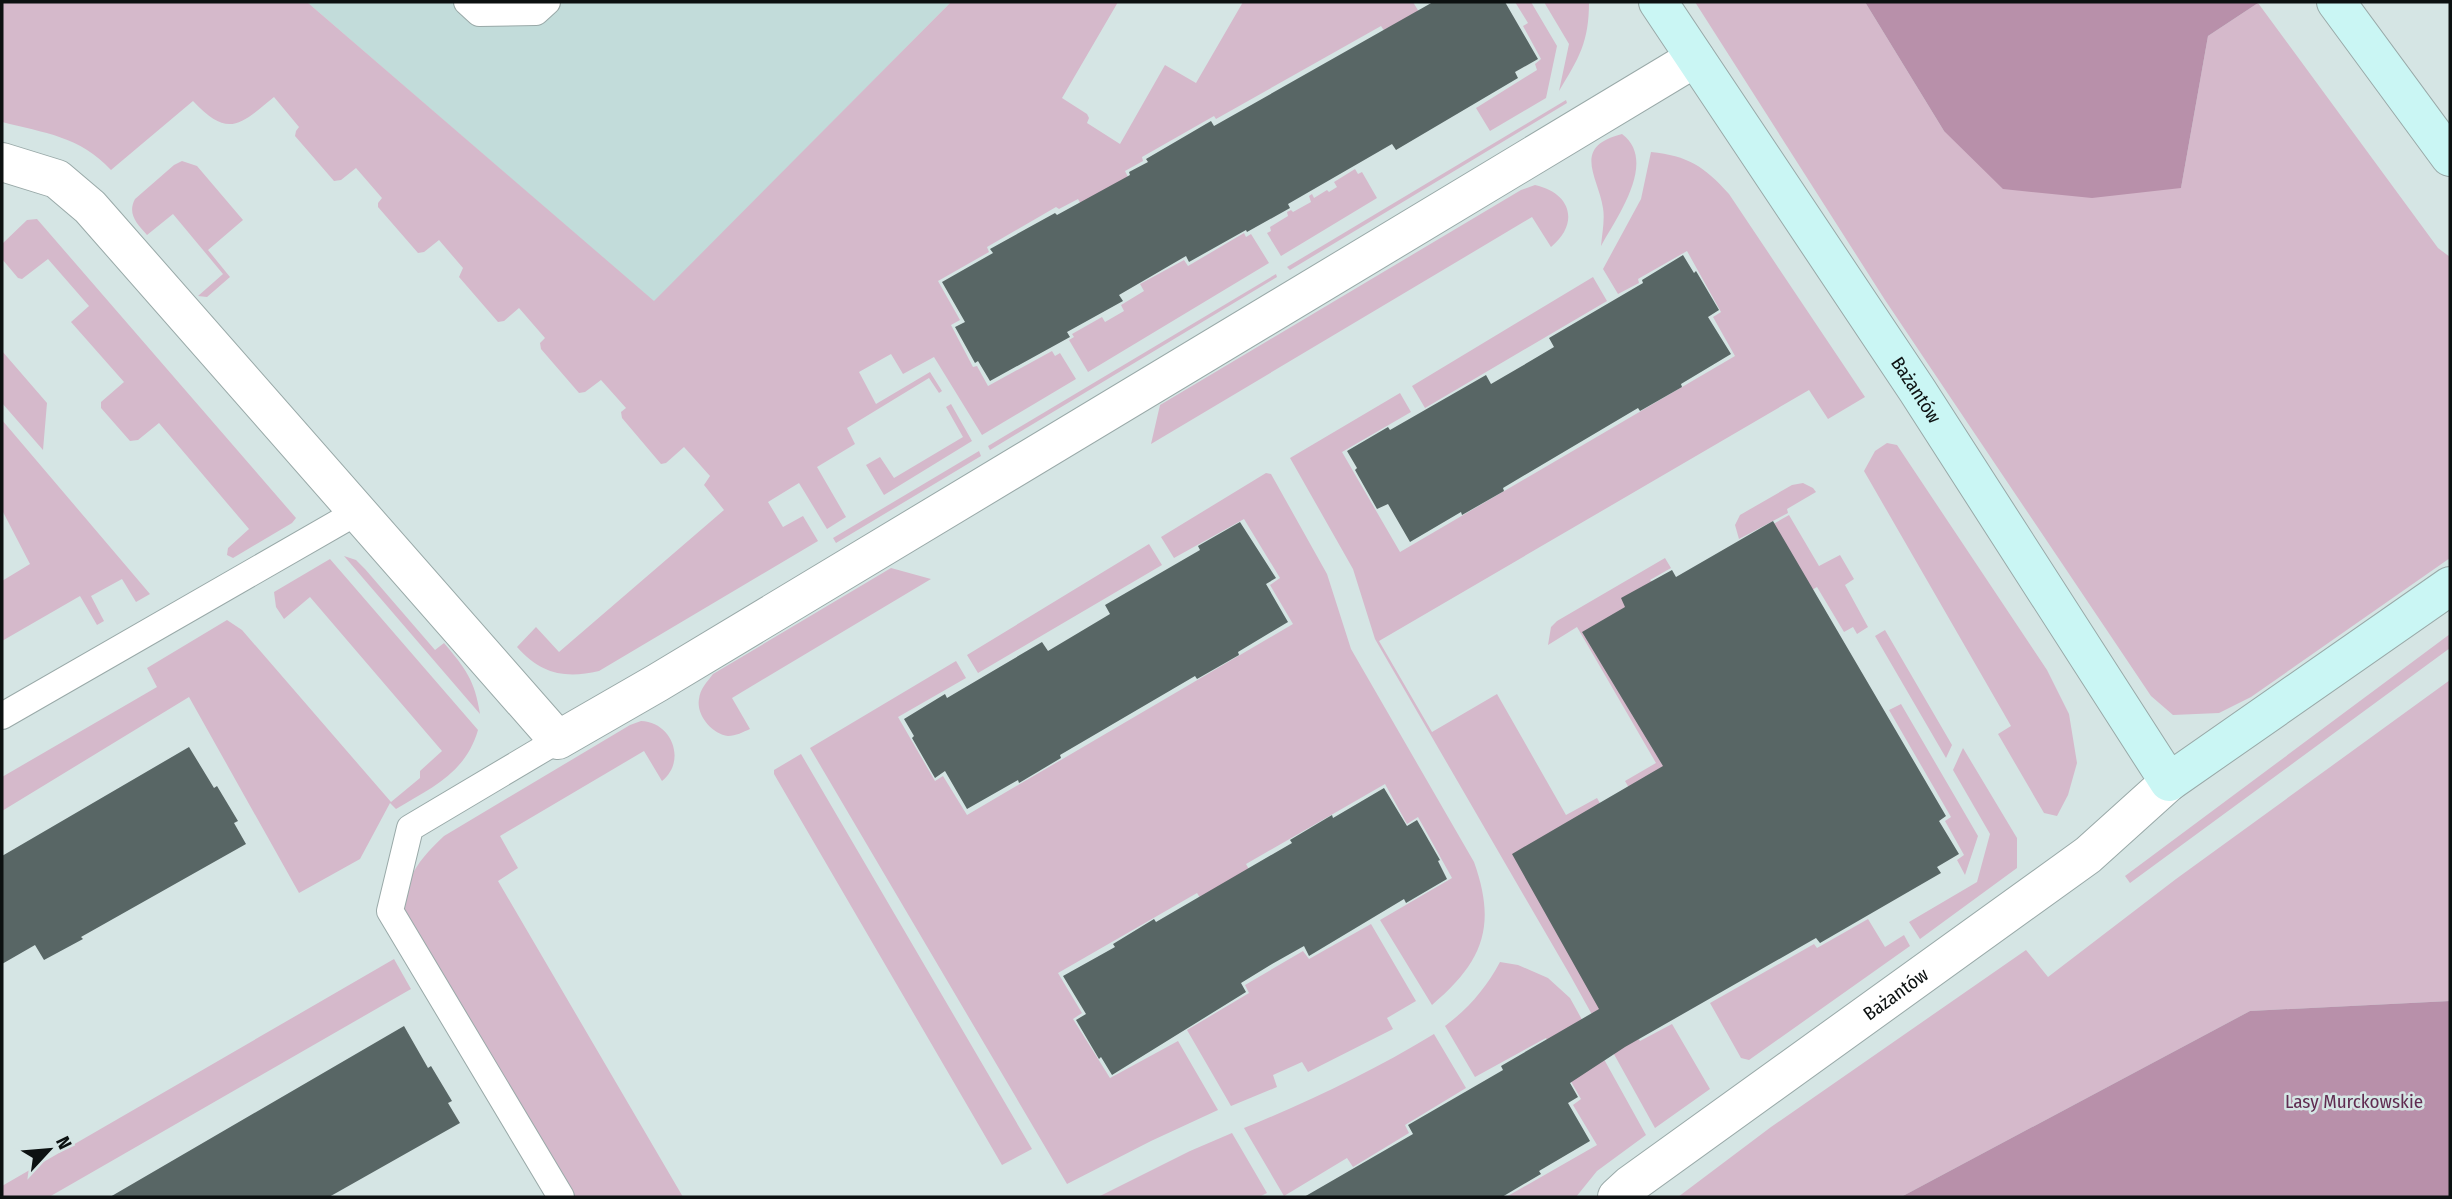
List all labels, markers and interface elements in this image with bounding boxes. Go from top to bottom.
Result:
street label: Bażantów [1886,352,1946,428]
street label: Bażantów [1859,963,1933,1025]
park label: Lasy Murckowskie [2285,1090,2423,1113]
north arrow [14,1115,84,1185]
text: N [51,1133,77,1153]

